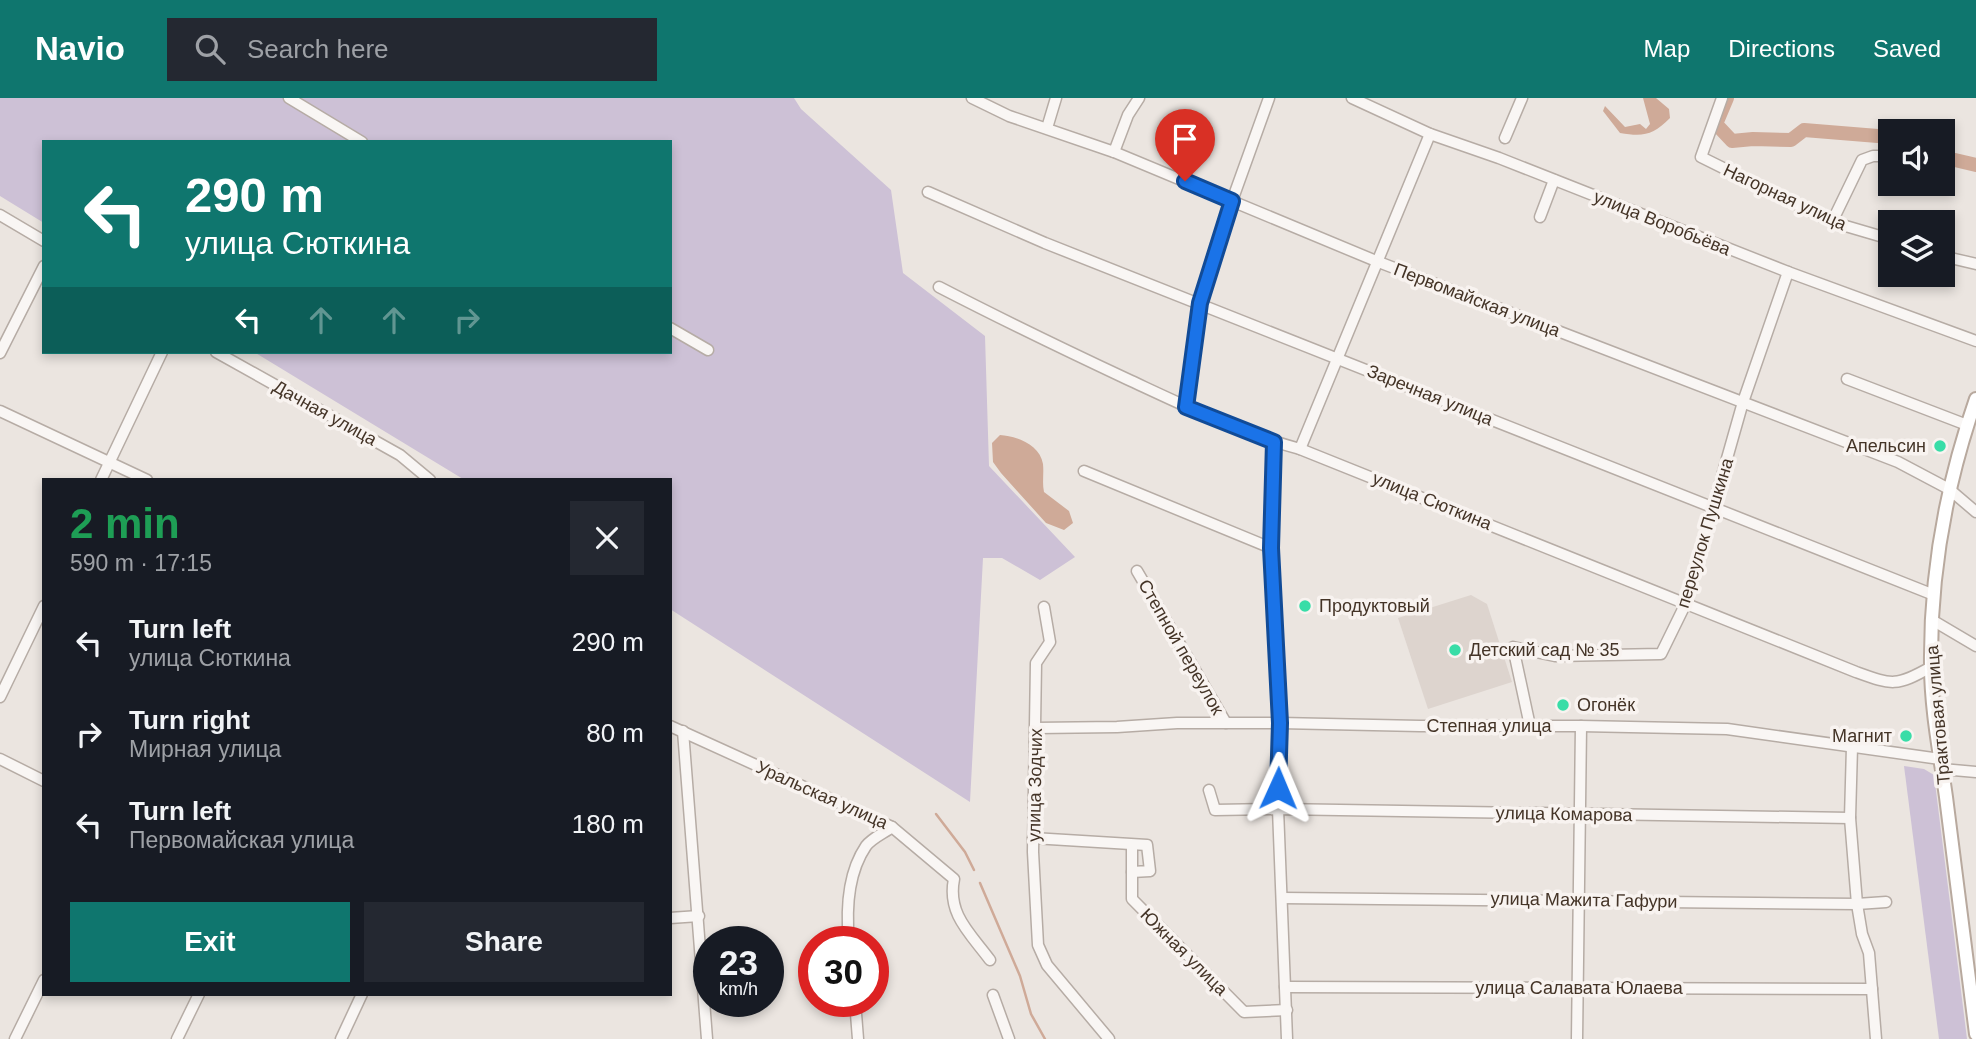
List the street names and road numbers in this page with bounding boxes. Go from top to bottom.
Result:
street label: Нагорная улица [1720,160,1851,235]
street label: улица Воробьёва [1591,186,1734,260]
street label: Первомайская улица [1391,259,1564,341]
street label: Заречная улица [1364,361,1497,430]
street label: Дачная улица [270,376,381,450]
street label: переулок Пушкина [1673,455,1738,611]
street label: улица Сюткина [1370,468,1495,534]
street label: Степной переулок [1134,576,1228,718]
street label: Трактовая улица [1922,644,1954,785]
street label: Степная улица [1427,716,1552,736]
street label: улица Зодчих [1024,728,1046,842]
street label: Уральская улица [753,757,892,833]
street label: улица Комарова [1495,803,1634,825]
street label: улица Мажита Гафури [1490,888,1678,912]
street label: Южная улица [1136,904,1232,1000]
street label: улица Салавата Юлаева [1475,978,1684,998]

